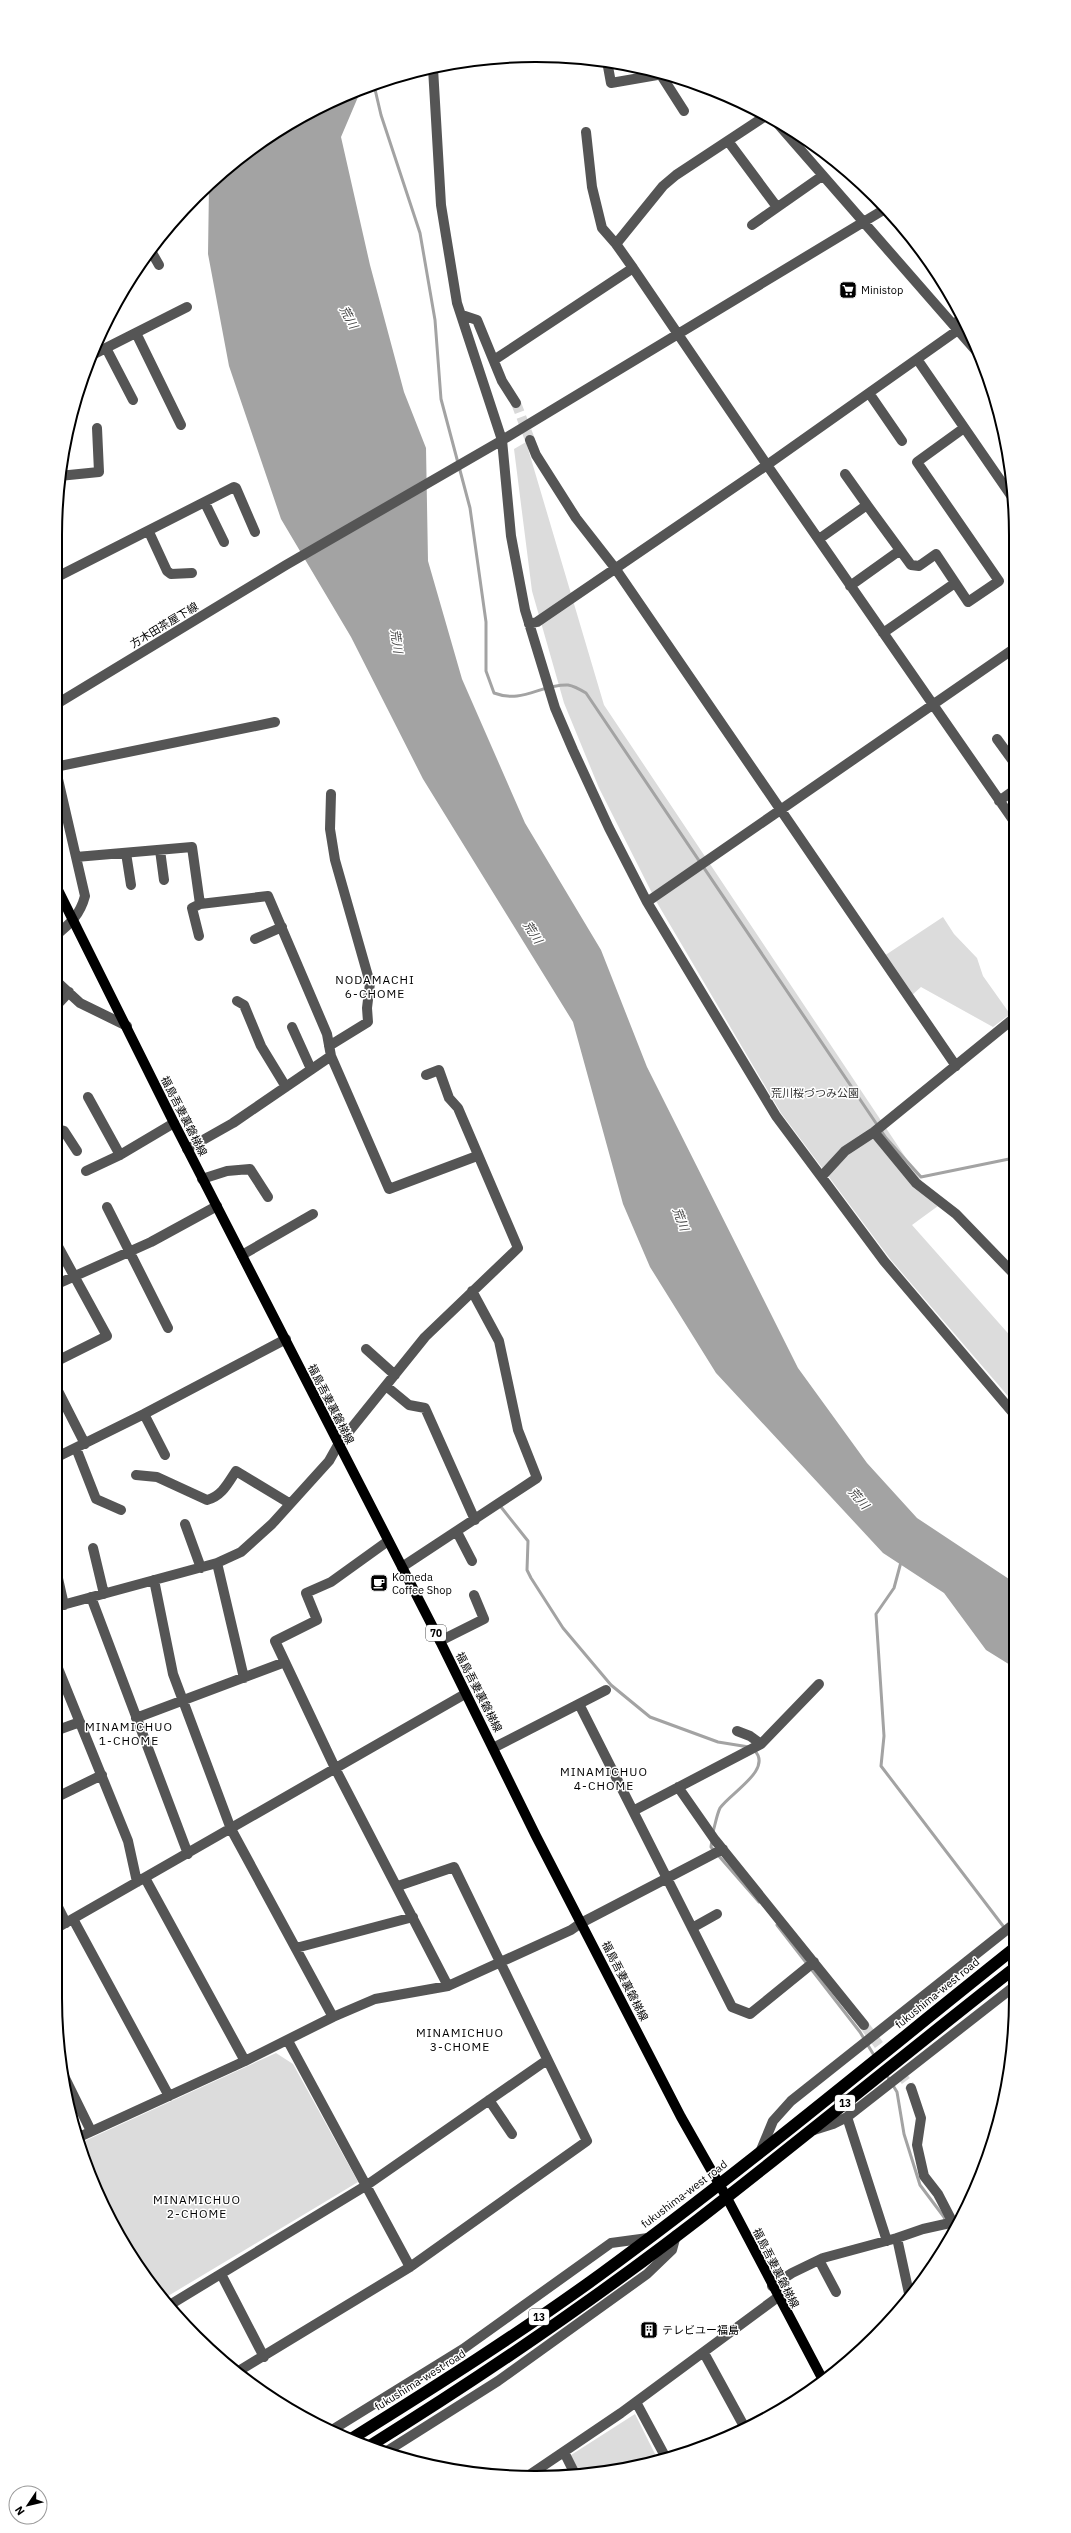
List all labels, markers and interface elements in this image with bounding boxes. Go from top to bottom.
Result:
supermarket icon: Ministop [838,280,858,300]
place label: Ministop [861,283,903,297]
water label: 荒川 [337,303,362,333]
street label: 方木田茶屋下線 [127,599,201,651]
water label: 荒川 [388,628,406,656]
water label: 荒川 [520,918,547,948]
district label: NODAMACHI 6-CHOME [335,972,415,1001]
street label: 福島吾妻裏磐梯線 [158,1074,210,1158]
park label: 荒川桜づつみ公園 [771,1086,859,1100]
water label: 荒川 [670,1205,693,1235]
street label: 福島吾妻裏磐梯線 [305,1362,357,1446]
water label: 荒川 [845,1484,874,1513]
place label: Komeda Coffee Shop [392,1570,452,1597]
cafe icon: Komeda Coffee Shop [369,1573,389,1593]
road number: 70 [426,1625,446,1641]
street label: 福島吾妻裏磐梯線 [453,1650,505,1734]
district label: MINAMICHUO 1-CHOME [85,1719,173,1748]
district label: MINAMICHUO 4-CHOME [560,1764,648,1793]
street label: 福島吾妻裏磐梯線 [599,1939,651,2023]
street label: fukushima-west road [892,1955,982,2031]
district label: MINAMICHUO 3-CHOME [416,2025,504,2054]
road number: 13 [835,2095,855,2111]
street label: fukushima-west road [638,2157,730,2231]
district label: MINAMICHUO 2-CHOME [153,2192,241,2221]
street label: 福島吾妻裏磐梯線 [750,2226,802,2310]
road number: 13 [529,2309,549,2325]
building icon: テレビユー福島 [639,2320,659,2340]
place label: テレビユー福島 [662,2323,739,2337]
street label: fukushima-west road [372,2346,468,2414]
north arrow [8,2485,48,2525]
text: N [12,2503,28,2518]

